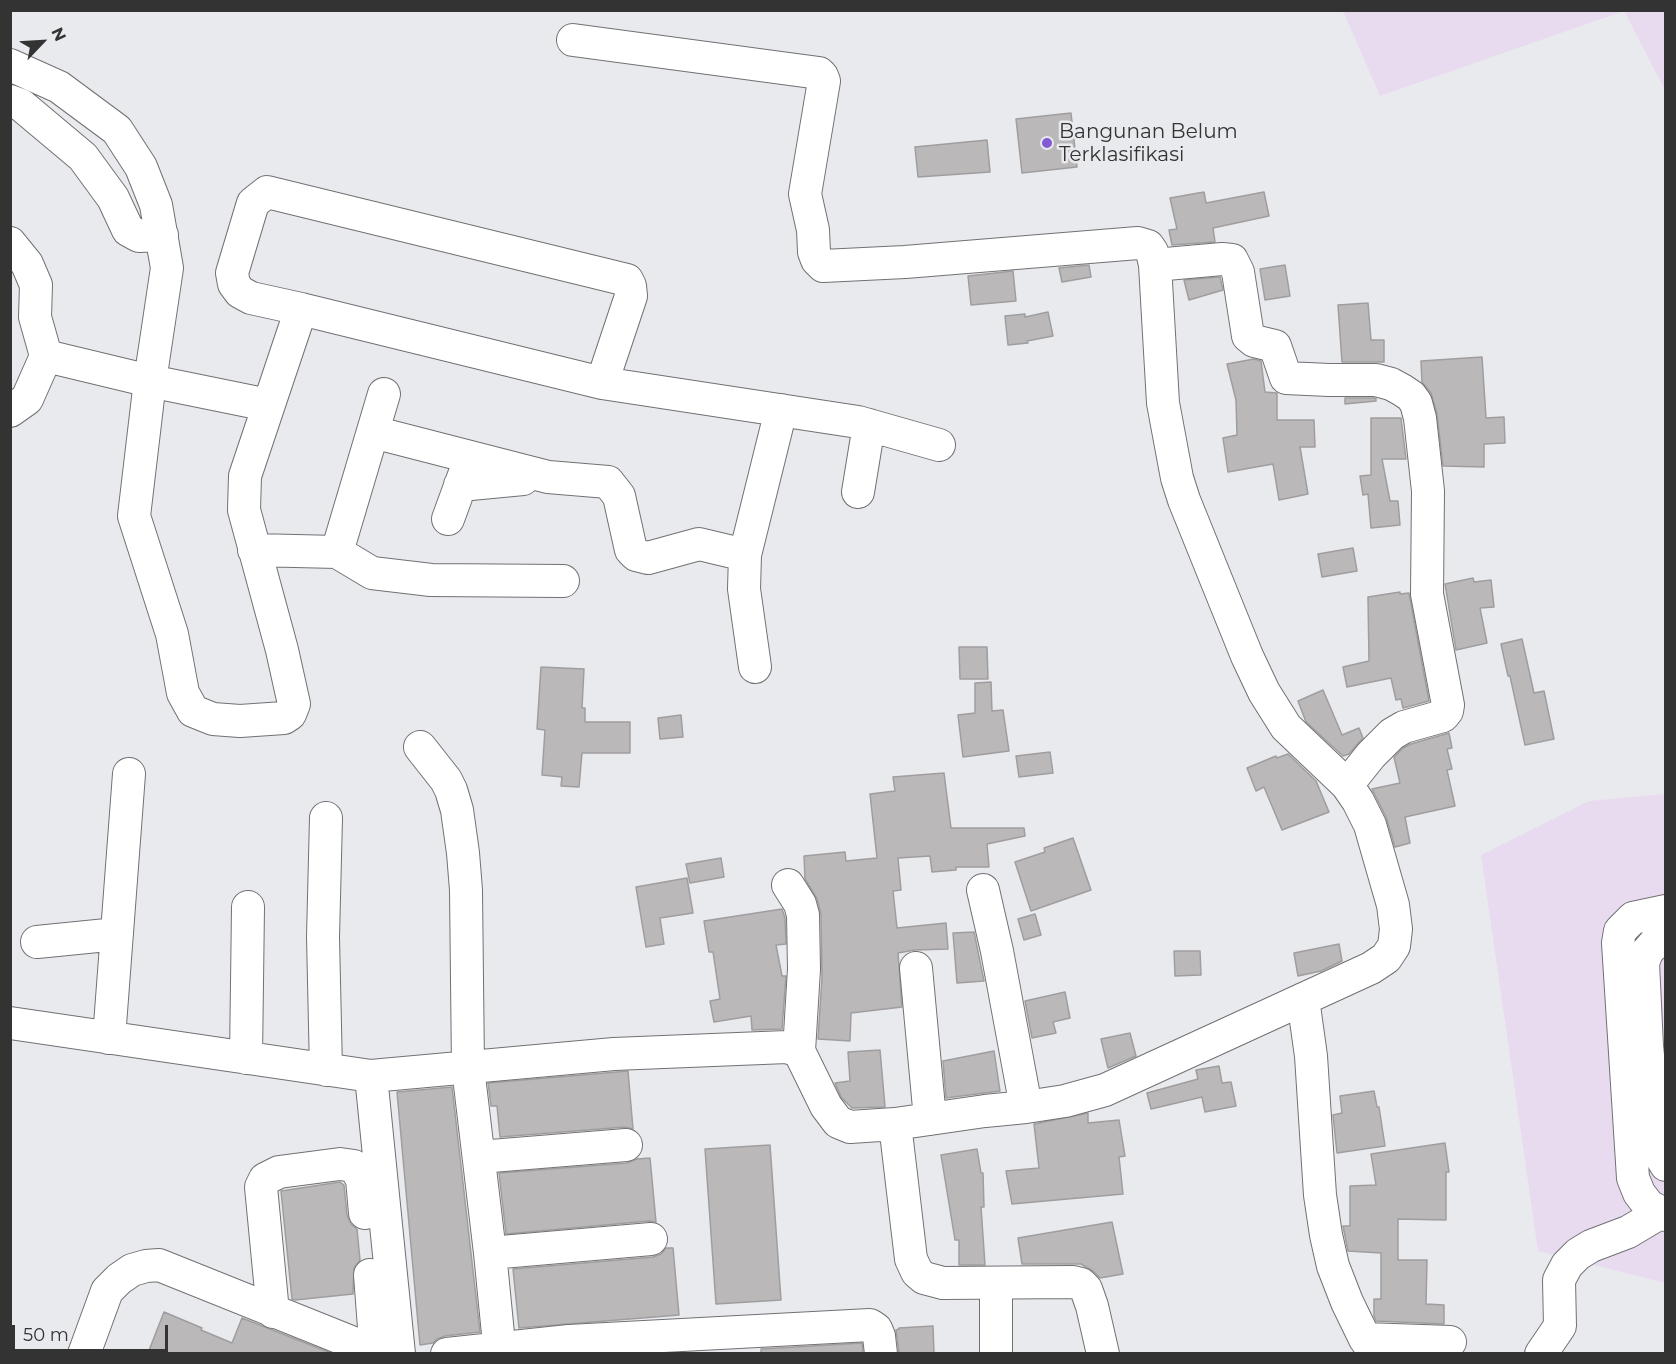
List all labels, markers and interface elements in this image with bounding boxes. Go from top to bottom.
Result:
north arrow [12,12,72,72]
text: N [47,24,70,44]
place label: Bangunan Belum Terklasifikasi [1059,120,1238,167]
marker: Bangunan Belum Terklasifikasi [1040,136,1054,150]
scale bar [15,1313,171,1351]
text: 50 m [23,1324,69,1346]

